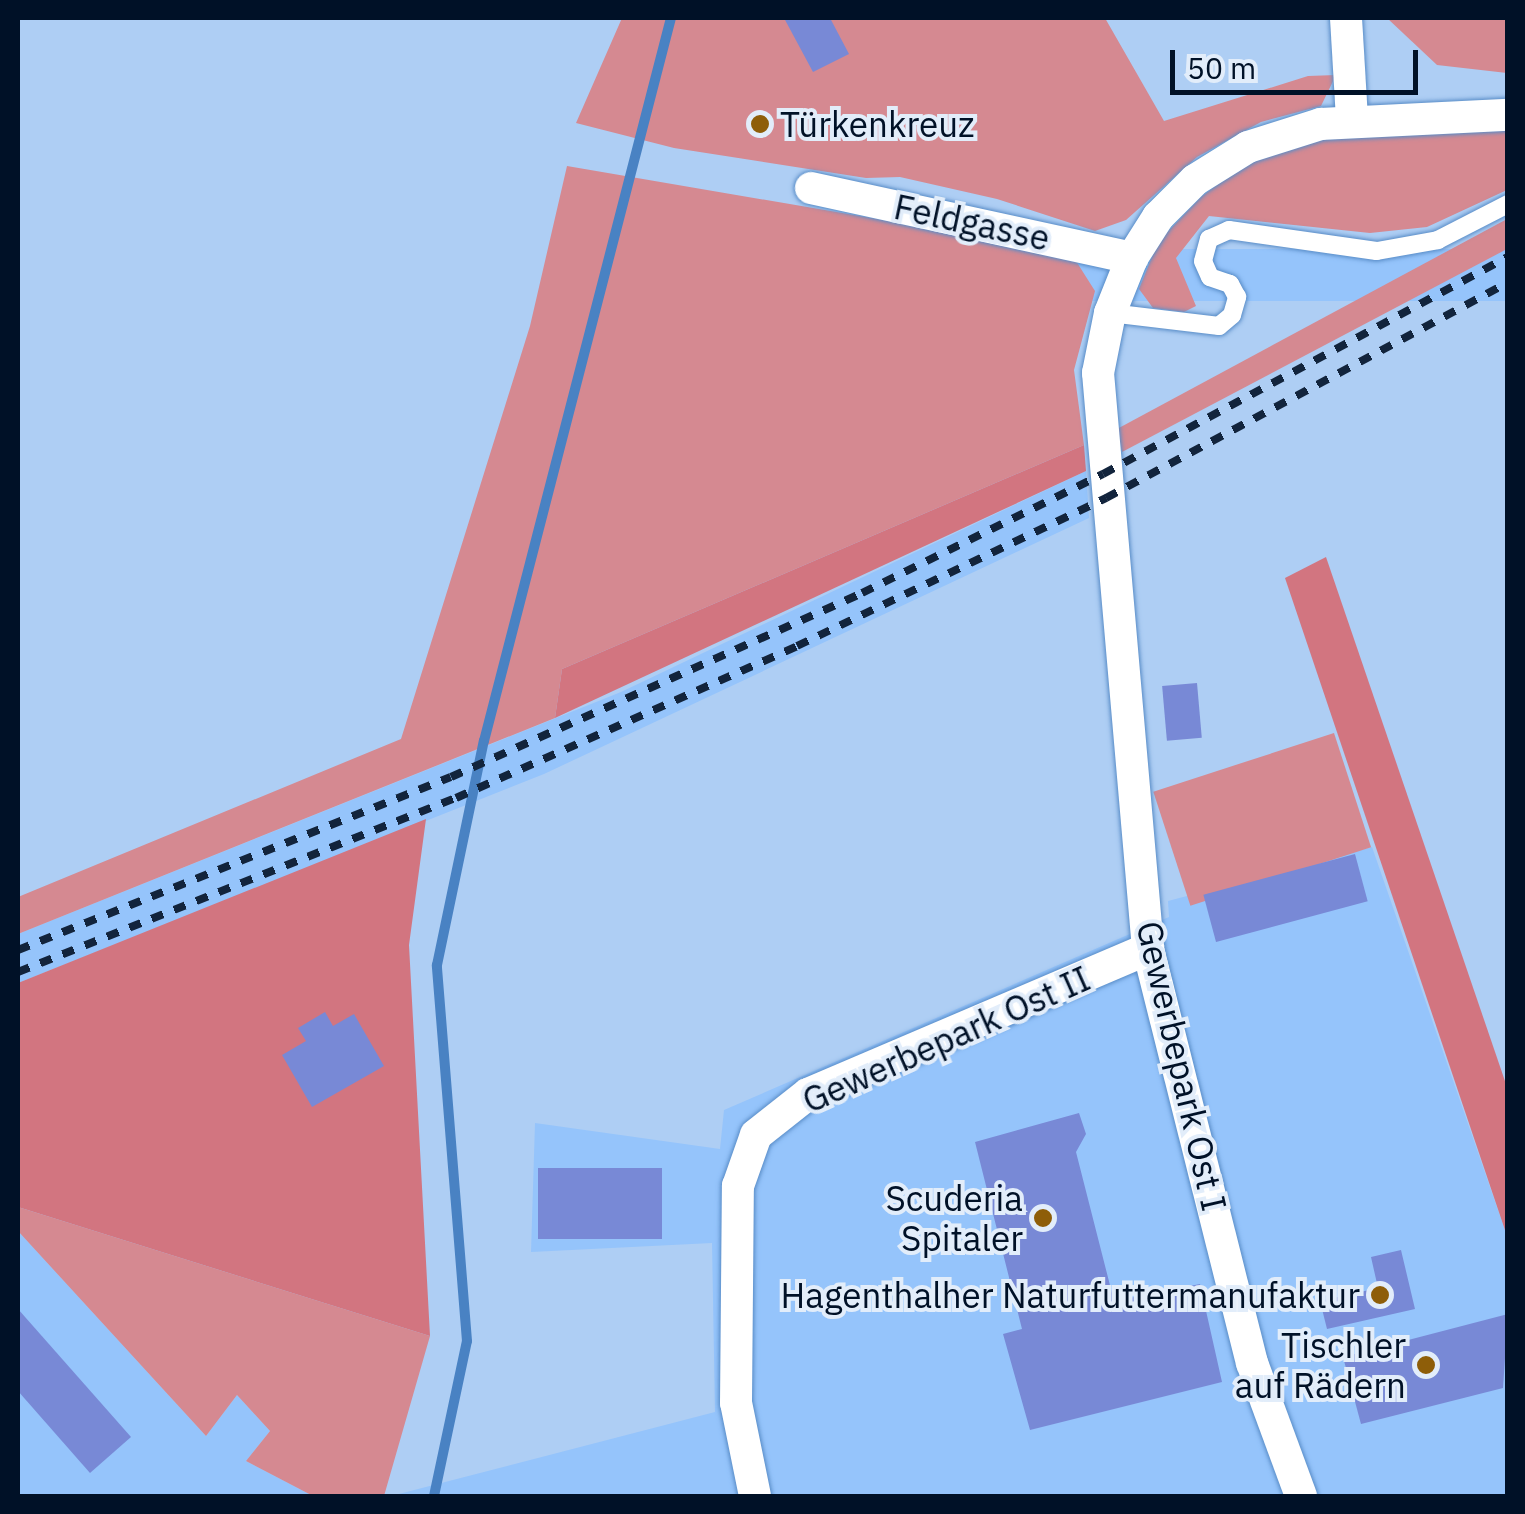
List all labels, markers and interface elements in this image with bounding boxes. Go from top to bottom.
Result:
scale bar [1175,30,1422,92]
text: 50 m [1187,48,1256,87]
place label: Türkenkreuz [780,103,974,145]
marker: Türkenkreuz [749,113,771,135]
street label: Feldgasse [890,185,1054,259]
street label: Gewerbepark Ost I [1128,917,1236,1215]
street label: Gewerbepark Ost II [796,957,1096,1121]
place label: Scuderia Spitaler [885,1177,1023,1259]
marker: Scuderia Spitaler [1032,1207,1054,1229]
place label: Hagenthalher Naturfuttermanufaktur [781,1274,1360,1316]
marker: Hagenthalher Naturfuttermanufaktur [1369,1284,1391,1306]
place label: Tischler auf Rädern [1235,1324,1406,1406]
marker: Tischler auf Rädern [1415,1354,1437,1376]

